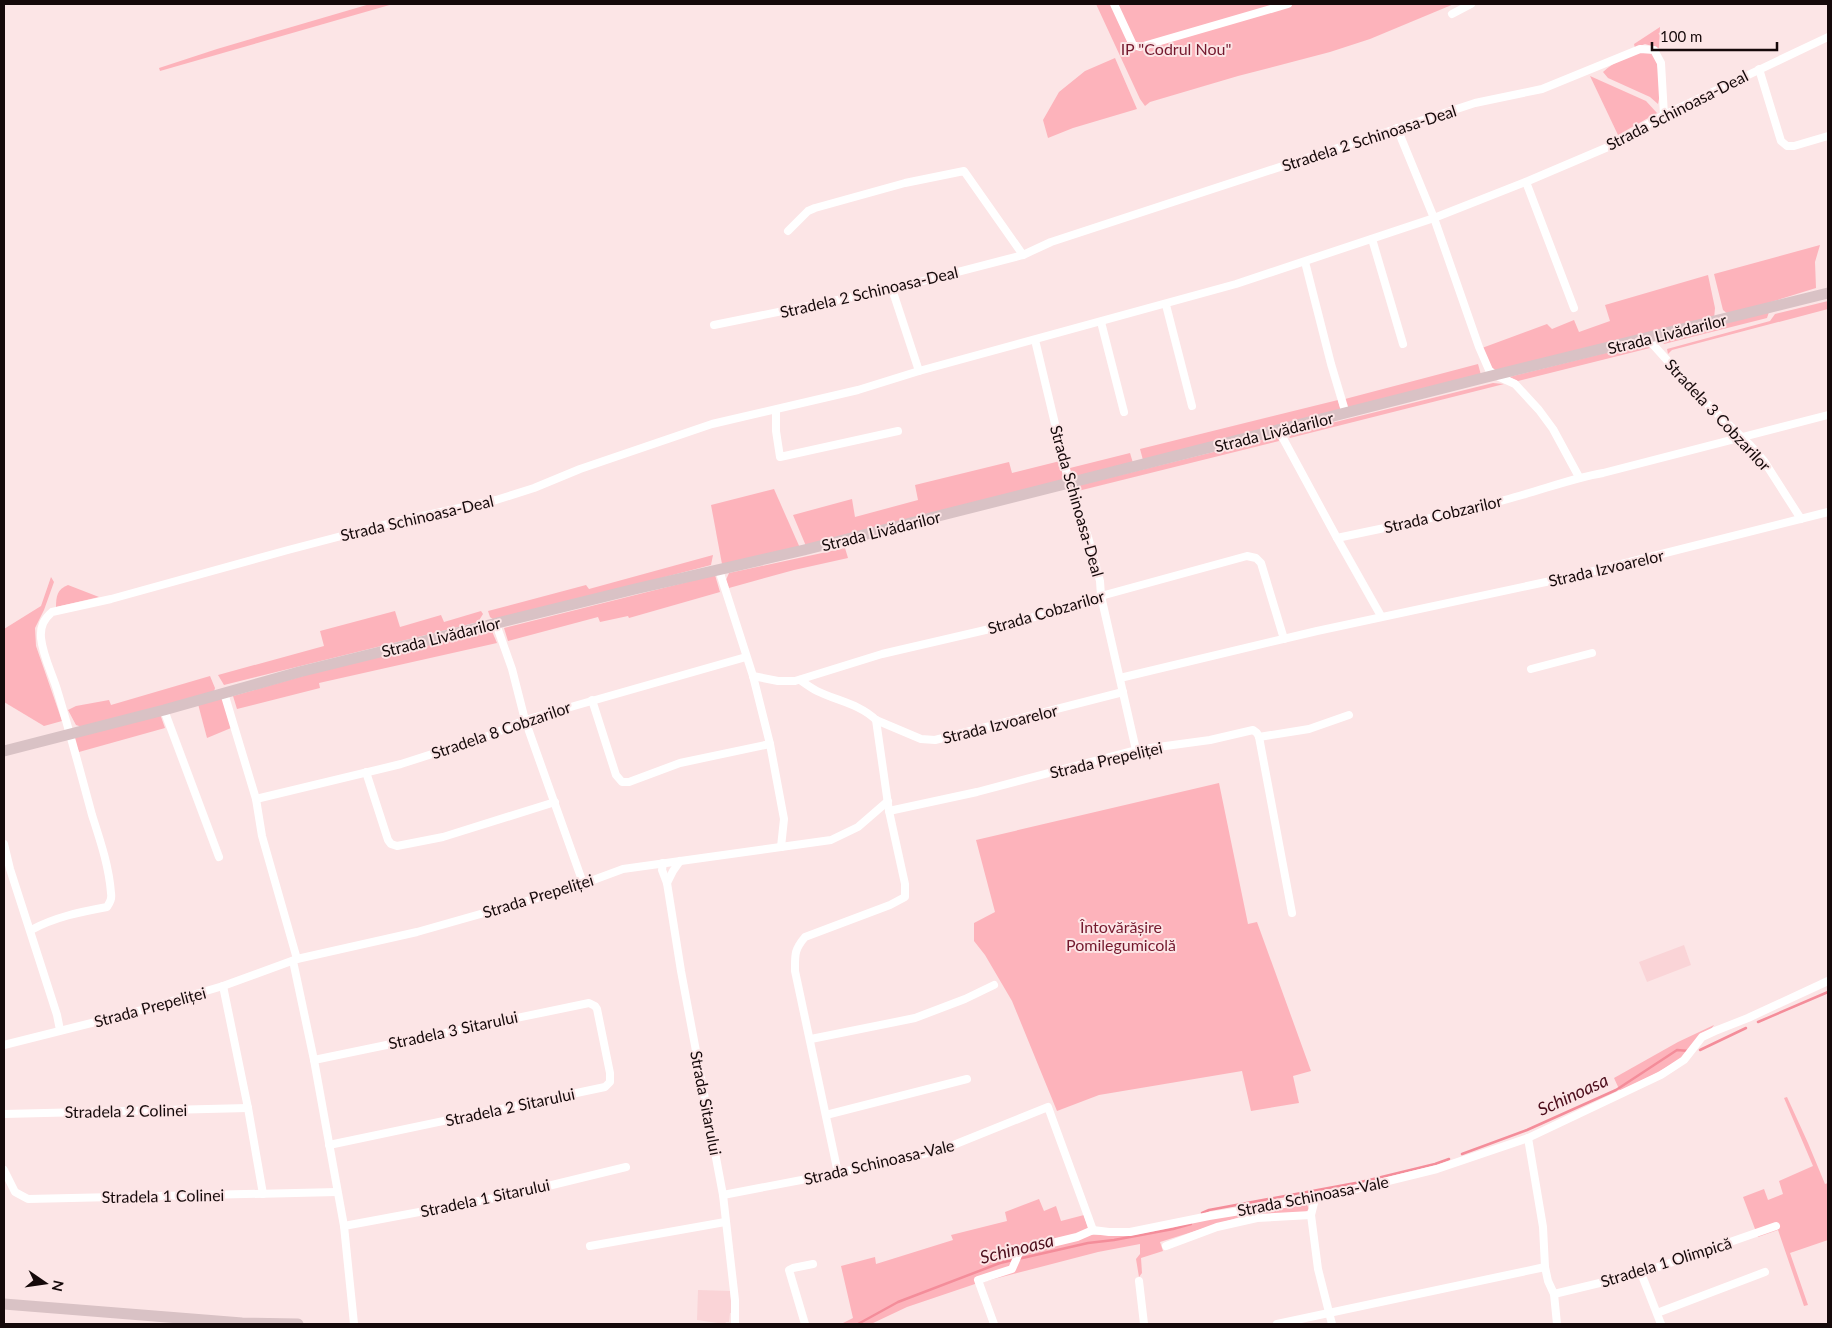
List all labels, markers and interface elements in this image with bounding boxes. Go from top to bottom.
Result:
scale bar [1652,20,1777,52]
text: 100 m [1660,27,1702,45]
park label: IP "Codrul Nou" [1121,39,1231,58]
street label: Strada Schinoasa-Deal [1603,66,1751,154]
street label: Stradela 2 Schinoasa-Deal [1279,100,1458,175]
street label: Stradela 2 Schinoasa-Deal [778,262,960,321]
street label: Strada Livădarilor [1605,309,1729,357]
street label: Stradela 3 Cobzarilor [1662,355,1775,475]
street label: Strada Livădarilor [1212,407,1336,455]
street label: Strada Schinoasa-Deal [1047,423,1108,579]
street label: Strada Schinoasa-Deal [338,491,495,544]
street label: Strada Cobzarilor [1382,491,1504,536]
street label: Strada Livădarilor [819,506,943,554]
street label: Strada Izvoarelor [1546,545,1666,590]
street label: Strada Cobzarilor [985,586,1107,637]
street label: Strada Livădarilor [379,612,503,660]
street label: Stradela 8 Cobzarilor [429,697,573,762]
street label: Strada Izvoarelor [940,700,1060,747]
street label: Strada Prepeliței [1048,737,1164,782]
street label: Strada Prepeliței [480,870,596,921]
park label: Întovărășire Pomilegumicolă [1066,917,1176,954]
street label: Strada Prepeliței [92,982,208,1031]
street label: Stradela 3 Sitarului [386,1007,519,1052]
street label: Strada Sitarului [687,1049,726,1157]
water label: Schinoasa [1534,1068,1611,1120]
street label: Stradela 2 Sitarului [443,1084,576,1129]
street label: Stradela 2 Colinei [64,1100,188,1121]
street label: Strada Schinoasa-Vale [802,1135,956,1188]
street label: Strada Schinoasa-Vale [1236,1172,1390,1220]
street label: Stradela 1 Sitarului [418,1175,551,1220]
street label: Stradela 1 Colinei [101,1185,225,1206]
water label: Schinoasa [978,1228,1056,1268]
street label: Stradela 1 Olimpică [1598,1233,1734,1291]
north arrow [20,1258,70,1308]
text: N [49,1279,68,1293]

